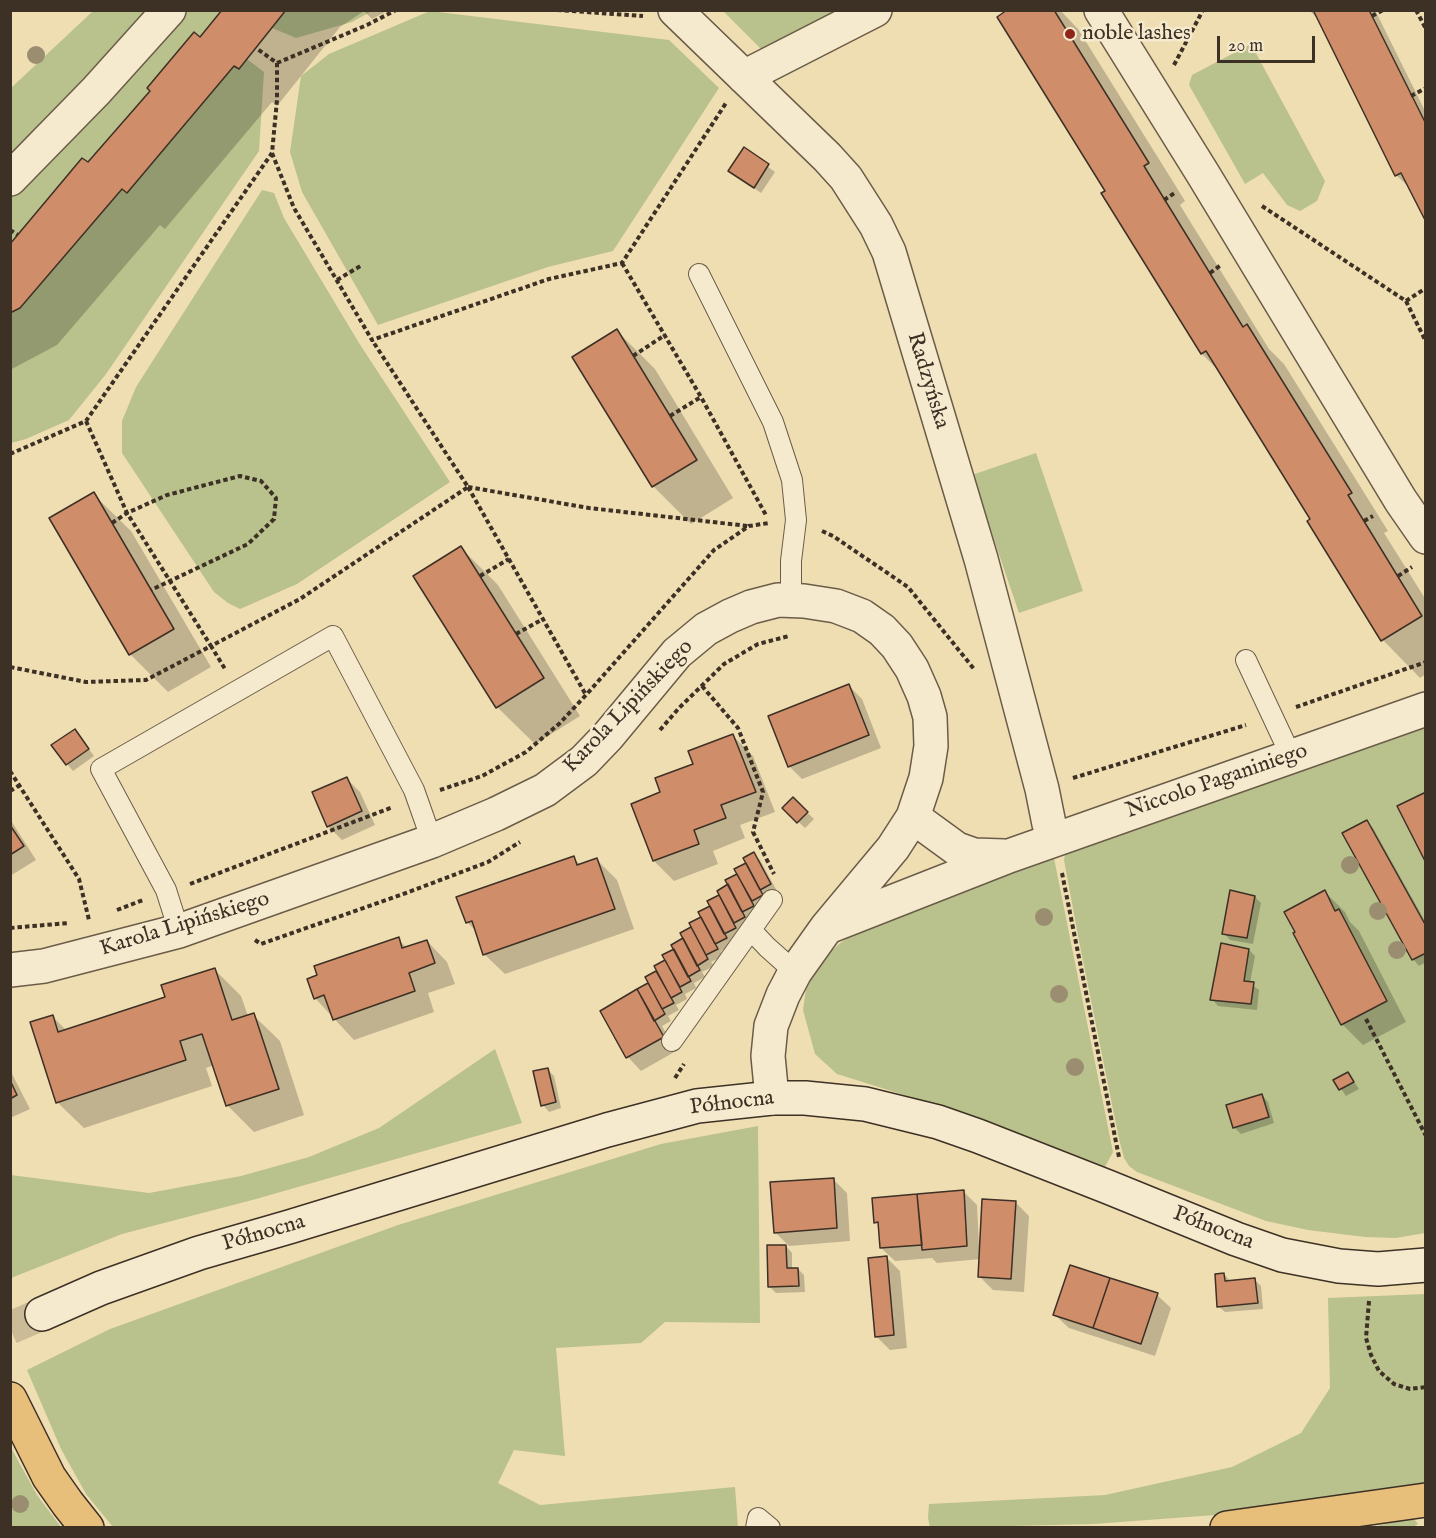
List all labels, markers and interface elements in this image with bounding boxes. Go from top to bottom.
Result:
place label: noble lashes [1082,21,1191,47]
scale bar [1220,24,1318,62]
marker: noble lashes [1063,27,1077,41]
text: 20 m [1228,35,1263,58]
street label: Radzyńska [900,330,954,432]
street label: Karola Lipińskiego [559,635,699,779]
street label: Niccolo Paganiniego [1123,739,1311,825]
street label: Karola Lipińskiego [97,887,273,963]
street label: Północna [688,1086,776,1122]
street label: Północna [1169,1202,1257,1256]
street label: Północna [220,1210,308,1258]

